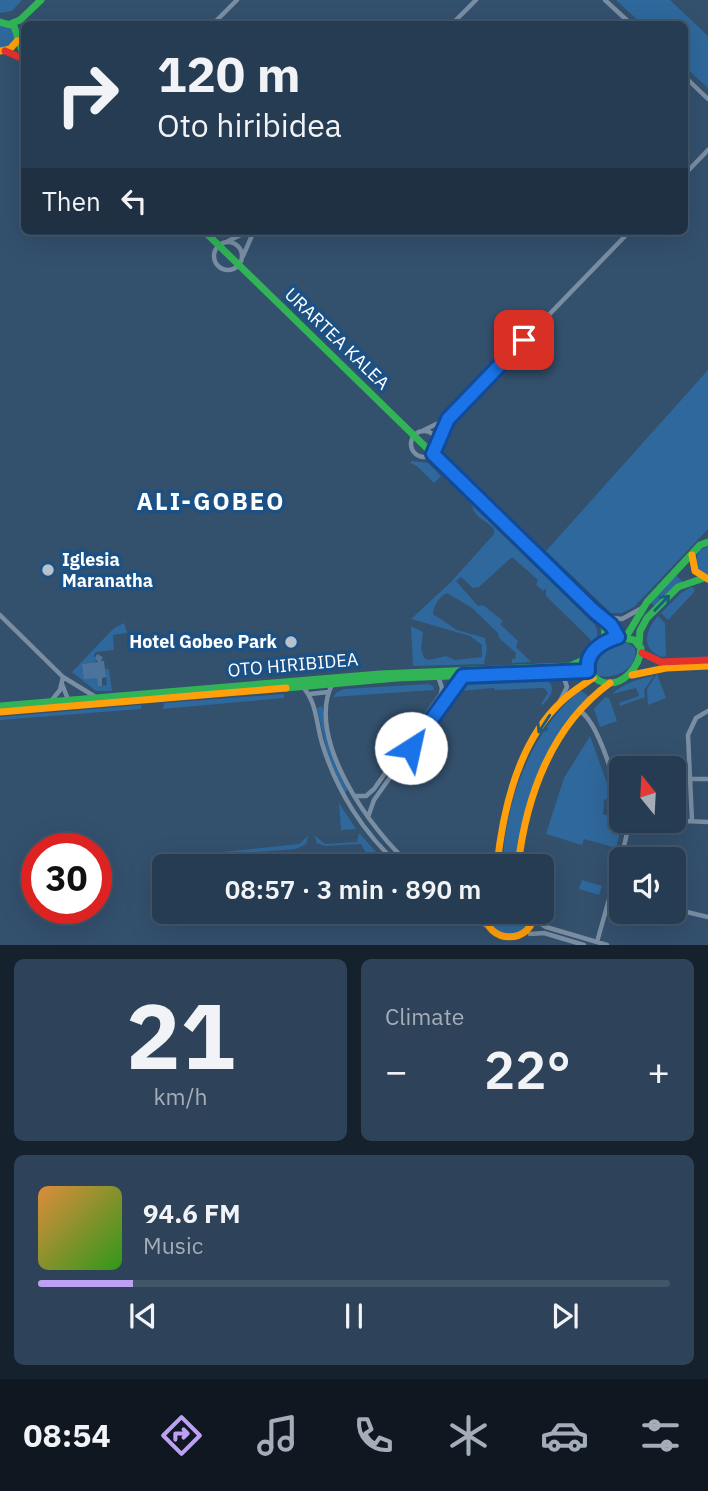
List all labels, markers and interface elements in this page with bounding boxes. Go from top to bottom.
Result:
text: 120 m [157,42,301,105]
icon: right [42,49,133,140]
text: Oto hiribidea [157,104,342,146]
icon: left [115,182,153,220]
text: Then [42,184,101,218]
street label: URARTEA KALEA [280,283,395,395]
pin [494,310,554,370]
icon: arrive [505,321,543,359]
district label: ALI-GOBEO [137,485,285,517]
place label: Iglesia Maranatha [62,548,153,592]
marker: Iglesia Maranatha [40,562,56,578]
one-way arrow [654,595,671,612]
place label: Hotel Gobeo Park [129,630,278,653]
marker: Hotel Gobeo Park [283,634,299,650]
street label: OTO HIRIBIDEA [227,647,360,682]
position arrow [374,711,448,785]
one-way arrow [536,714,550,734]
north arrow [609,756,686,833]
map controls [609,756,686,924]
speed limit sign: 30 [21,833,112,924]
button: sound [609,847,686,924]
text: 08:57 · 3 min · 890 m [225,872,481,906]
text: 21 [126,976,235,1094]
text: Climate [385,1001,464,1031]
text: 22° [484,1036,571,1103]
text: − [385,1046,408,1095]
text: + [647,1046,670,1095]
text: km/h [153,1081,208,1111]
text: 94.6 FM [143,1196,241,1230]
text: Music [143,1230,203,1260]
icon: previous [124,1297,162,1335]
icon: pause [335,1297,373,1335]
icon: next [546,1297,584,1335]
icon: directions [157,1411,206,1460]
icon: music [253,1411,302,1460]
icon: phone [349,1411,398,1460]
icon: climate [444,1411,493,1460]
icon: car [540,1411,589,1460]
icon: filters [636,1411,685,1460]
text: 08:54 [23,1414,111,1456]

